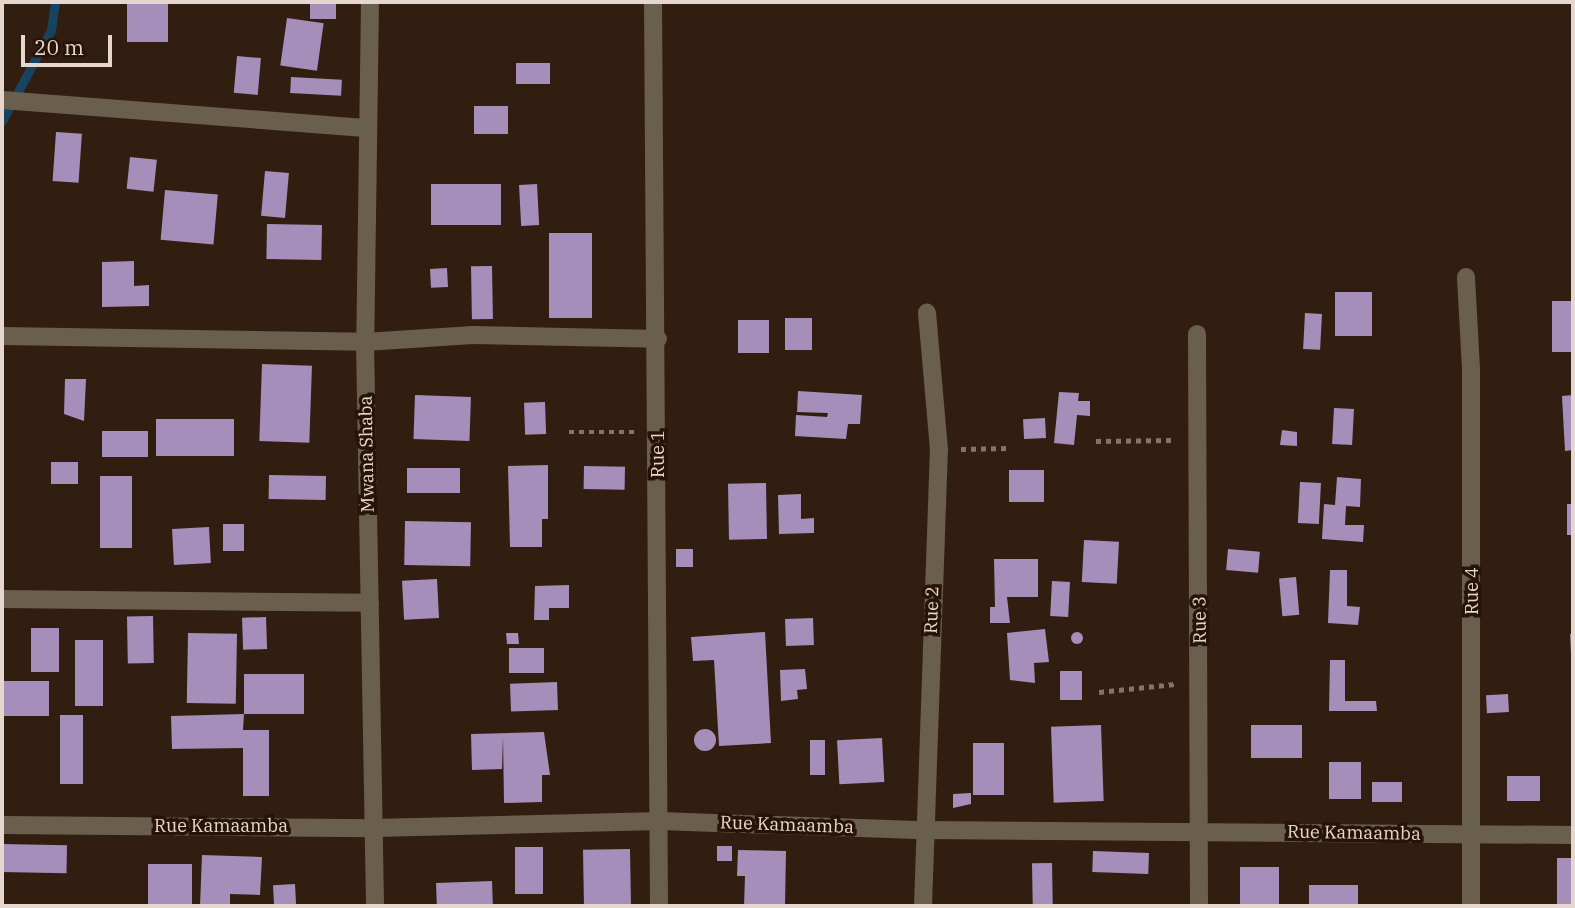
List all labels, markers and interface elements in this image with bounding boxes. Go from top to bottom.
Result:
scale bar [24,21,116,65]
text: 20 m [34,33,84,61]
street label: Mwana Shaba [355,395,379,513]
street label: Rue 1 [647,430,669,478]
street label: Rue 4 [1461,567,1483,615]
street label: Rue 2 [920,586,944,634]
street label: Rue 3 [1189,596,1211,644]
street label: Rue Kamaamba [720,812,854,838]
street label: Rue Kamaamba [154,815,288,837]
street label: Rue Kamaamba [1287,821,1421,845]

